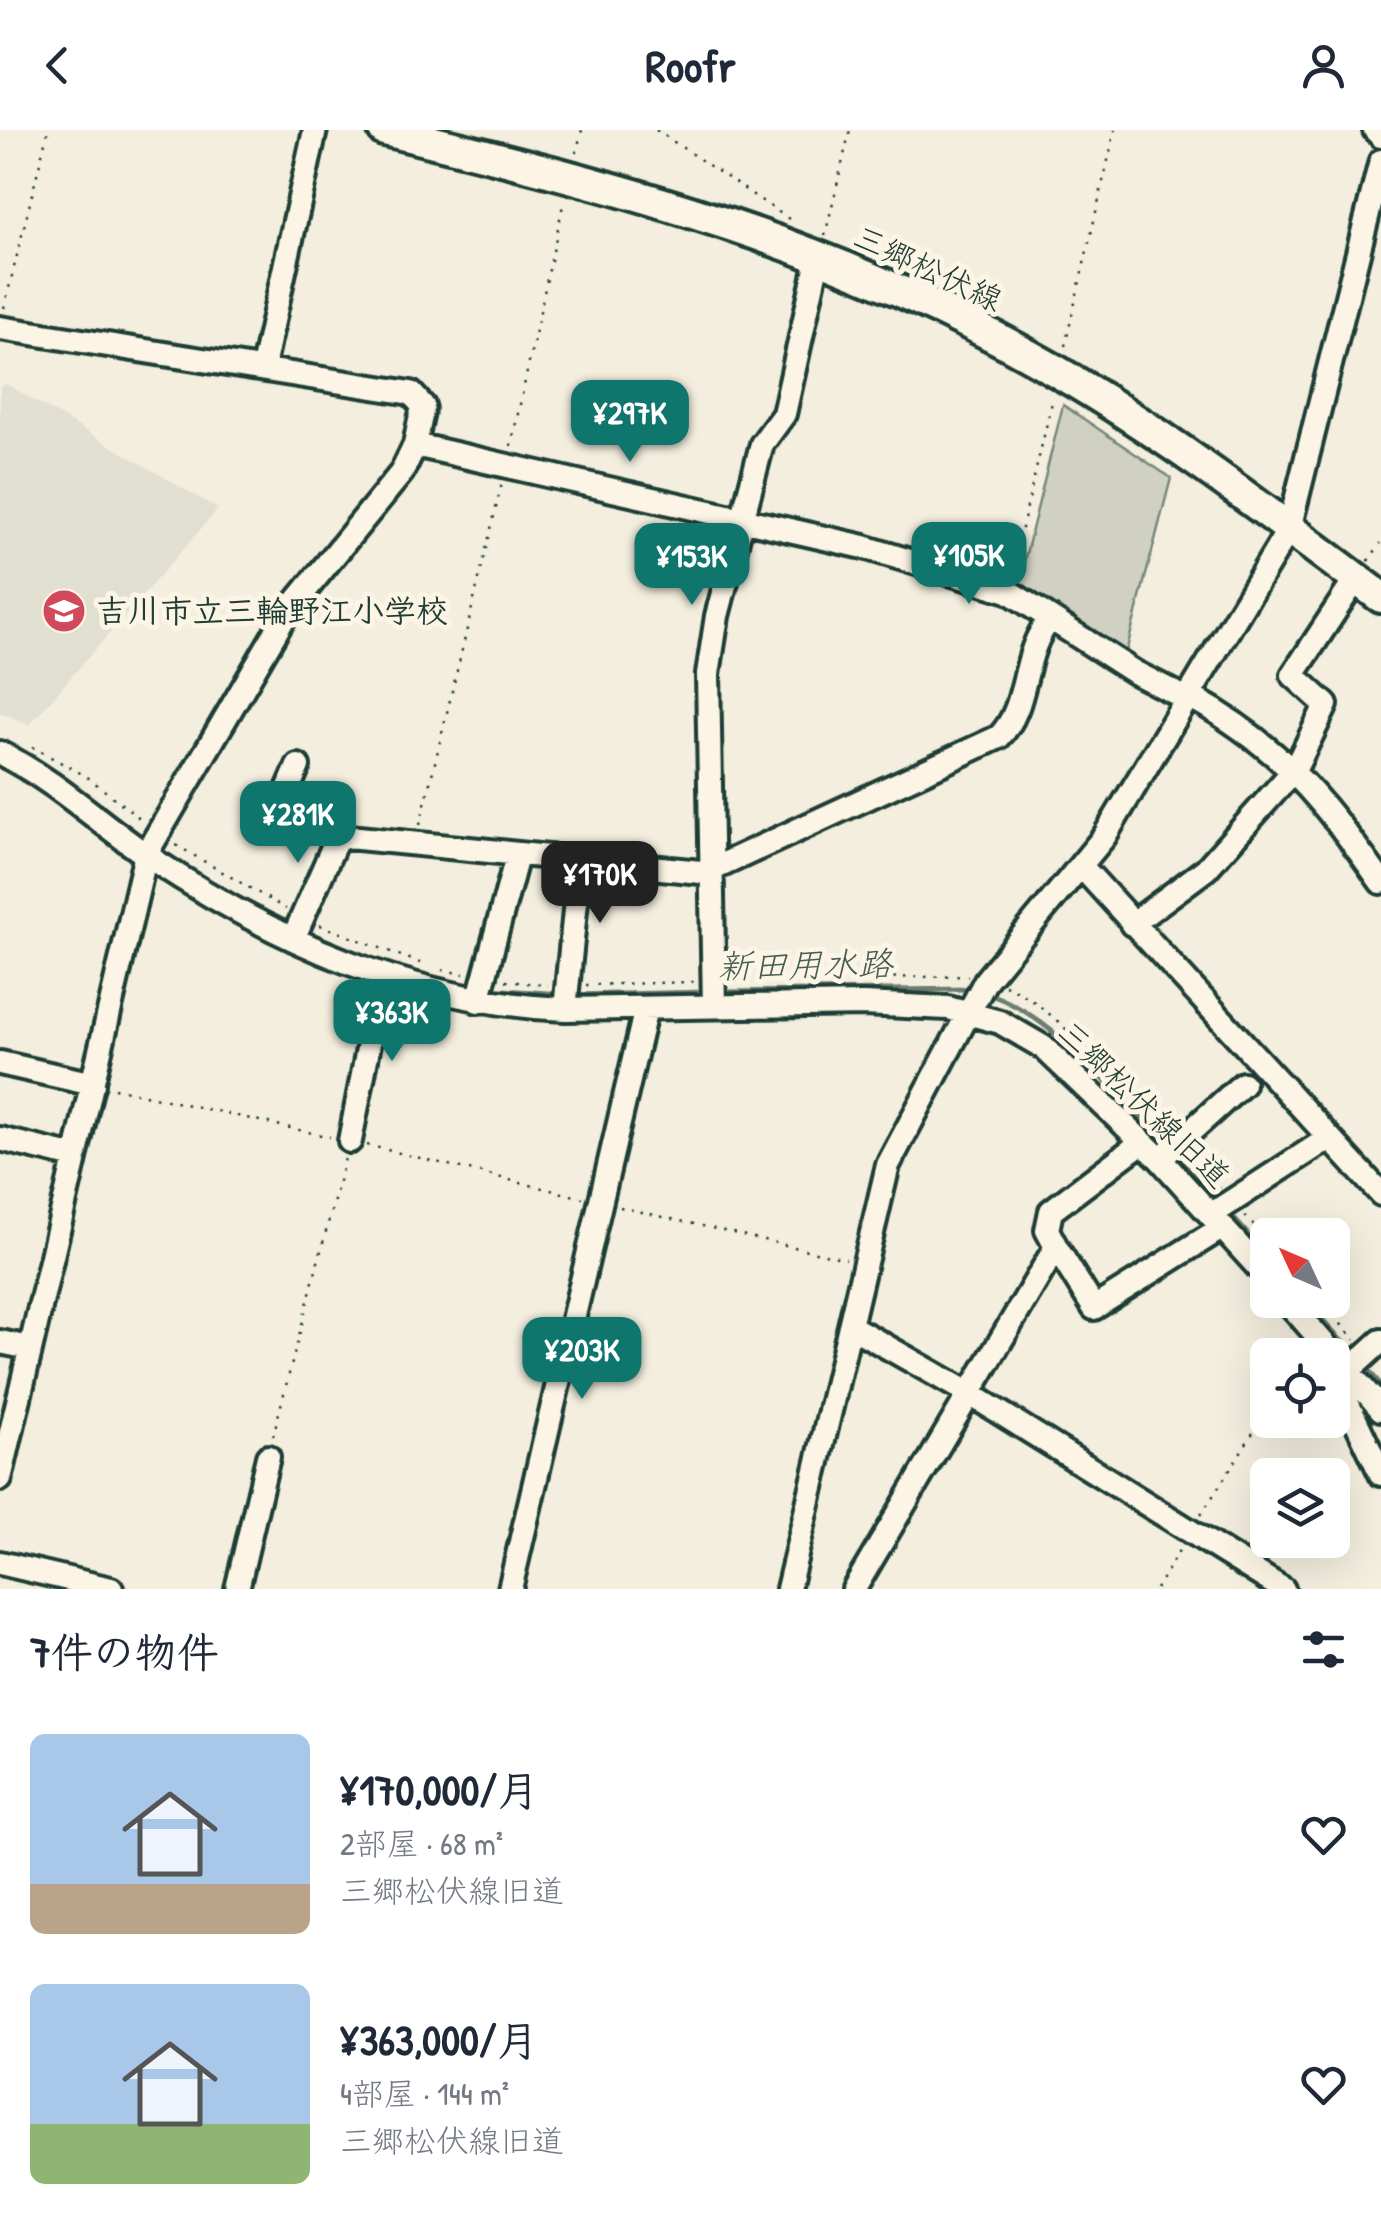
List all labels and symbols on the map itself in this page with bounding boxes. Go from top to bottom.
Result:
street label: 三郷松伏線 [847,214,1010,321]
pin: ¥297K [560,380,700,465]
pin: ¥105K [899,522,1039,607]
pin: ¥153K [622,523,762,608]
school or university icon: 吉川市立三輪野江小学校 [41,588,87,634]
place label: 吉川市立三輪野江小学校 [96,589,448,632]
pin: ¥281K [228,781,368,866]
pin: ¥170K [530,841,670,926]
water label: 新田用水路 [717,939,895,990]
pin: ¥363K [322,979,462,1064]
street label: 三郷松伏線旧道 [1049,1010,1240,1197]
north arrow [1250,1218,1350,1318]
pin: ¥203K [512,1317,652,1402]

